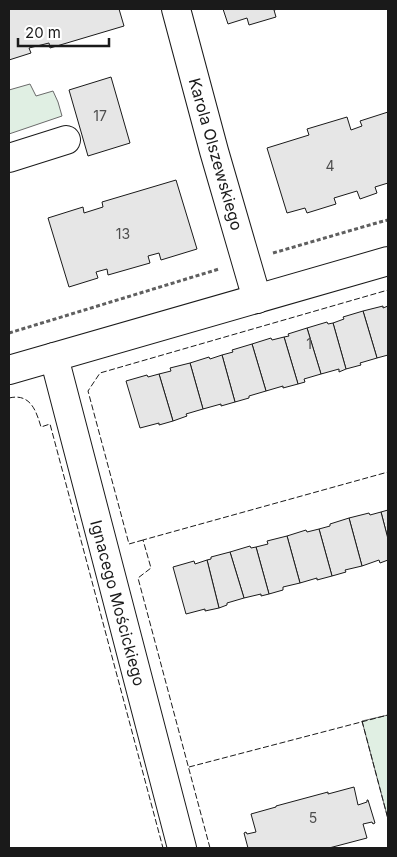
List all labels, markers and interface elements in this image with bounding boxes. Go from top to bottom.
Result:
scale bar [18,15,109,47]
text: 20 m [25,23,61,42]
street label: Karola Olszewskiego [185,76,247,232]
house number: 17 [93,107,107,124]
house number: 4 [325,157,335,174]
house number: 13 [116,225,130,242]
house number: 1 [306,335,312,352]
street label: Ignacego Mościckiego [86,518,150,688]
house number: 5 [309,809,317,826]

